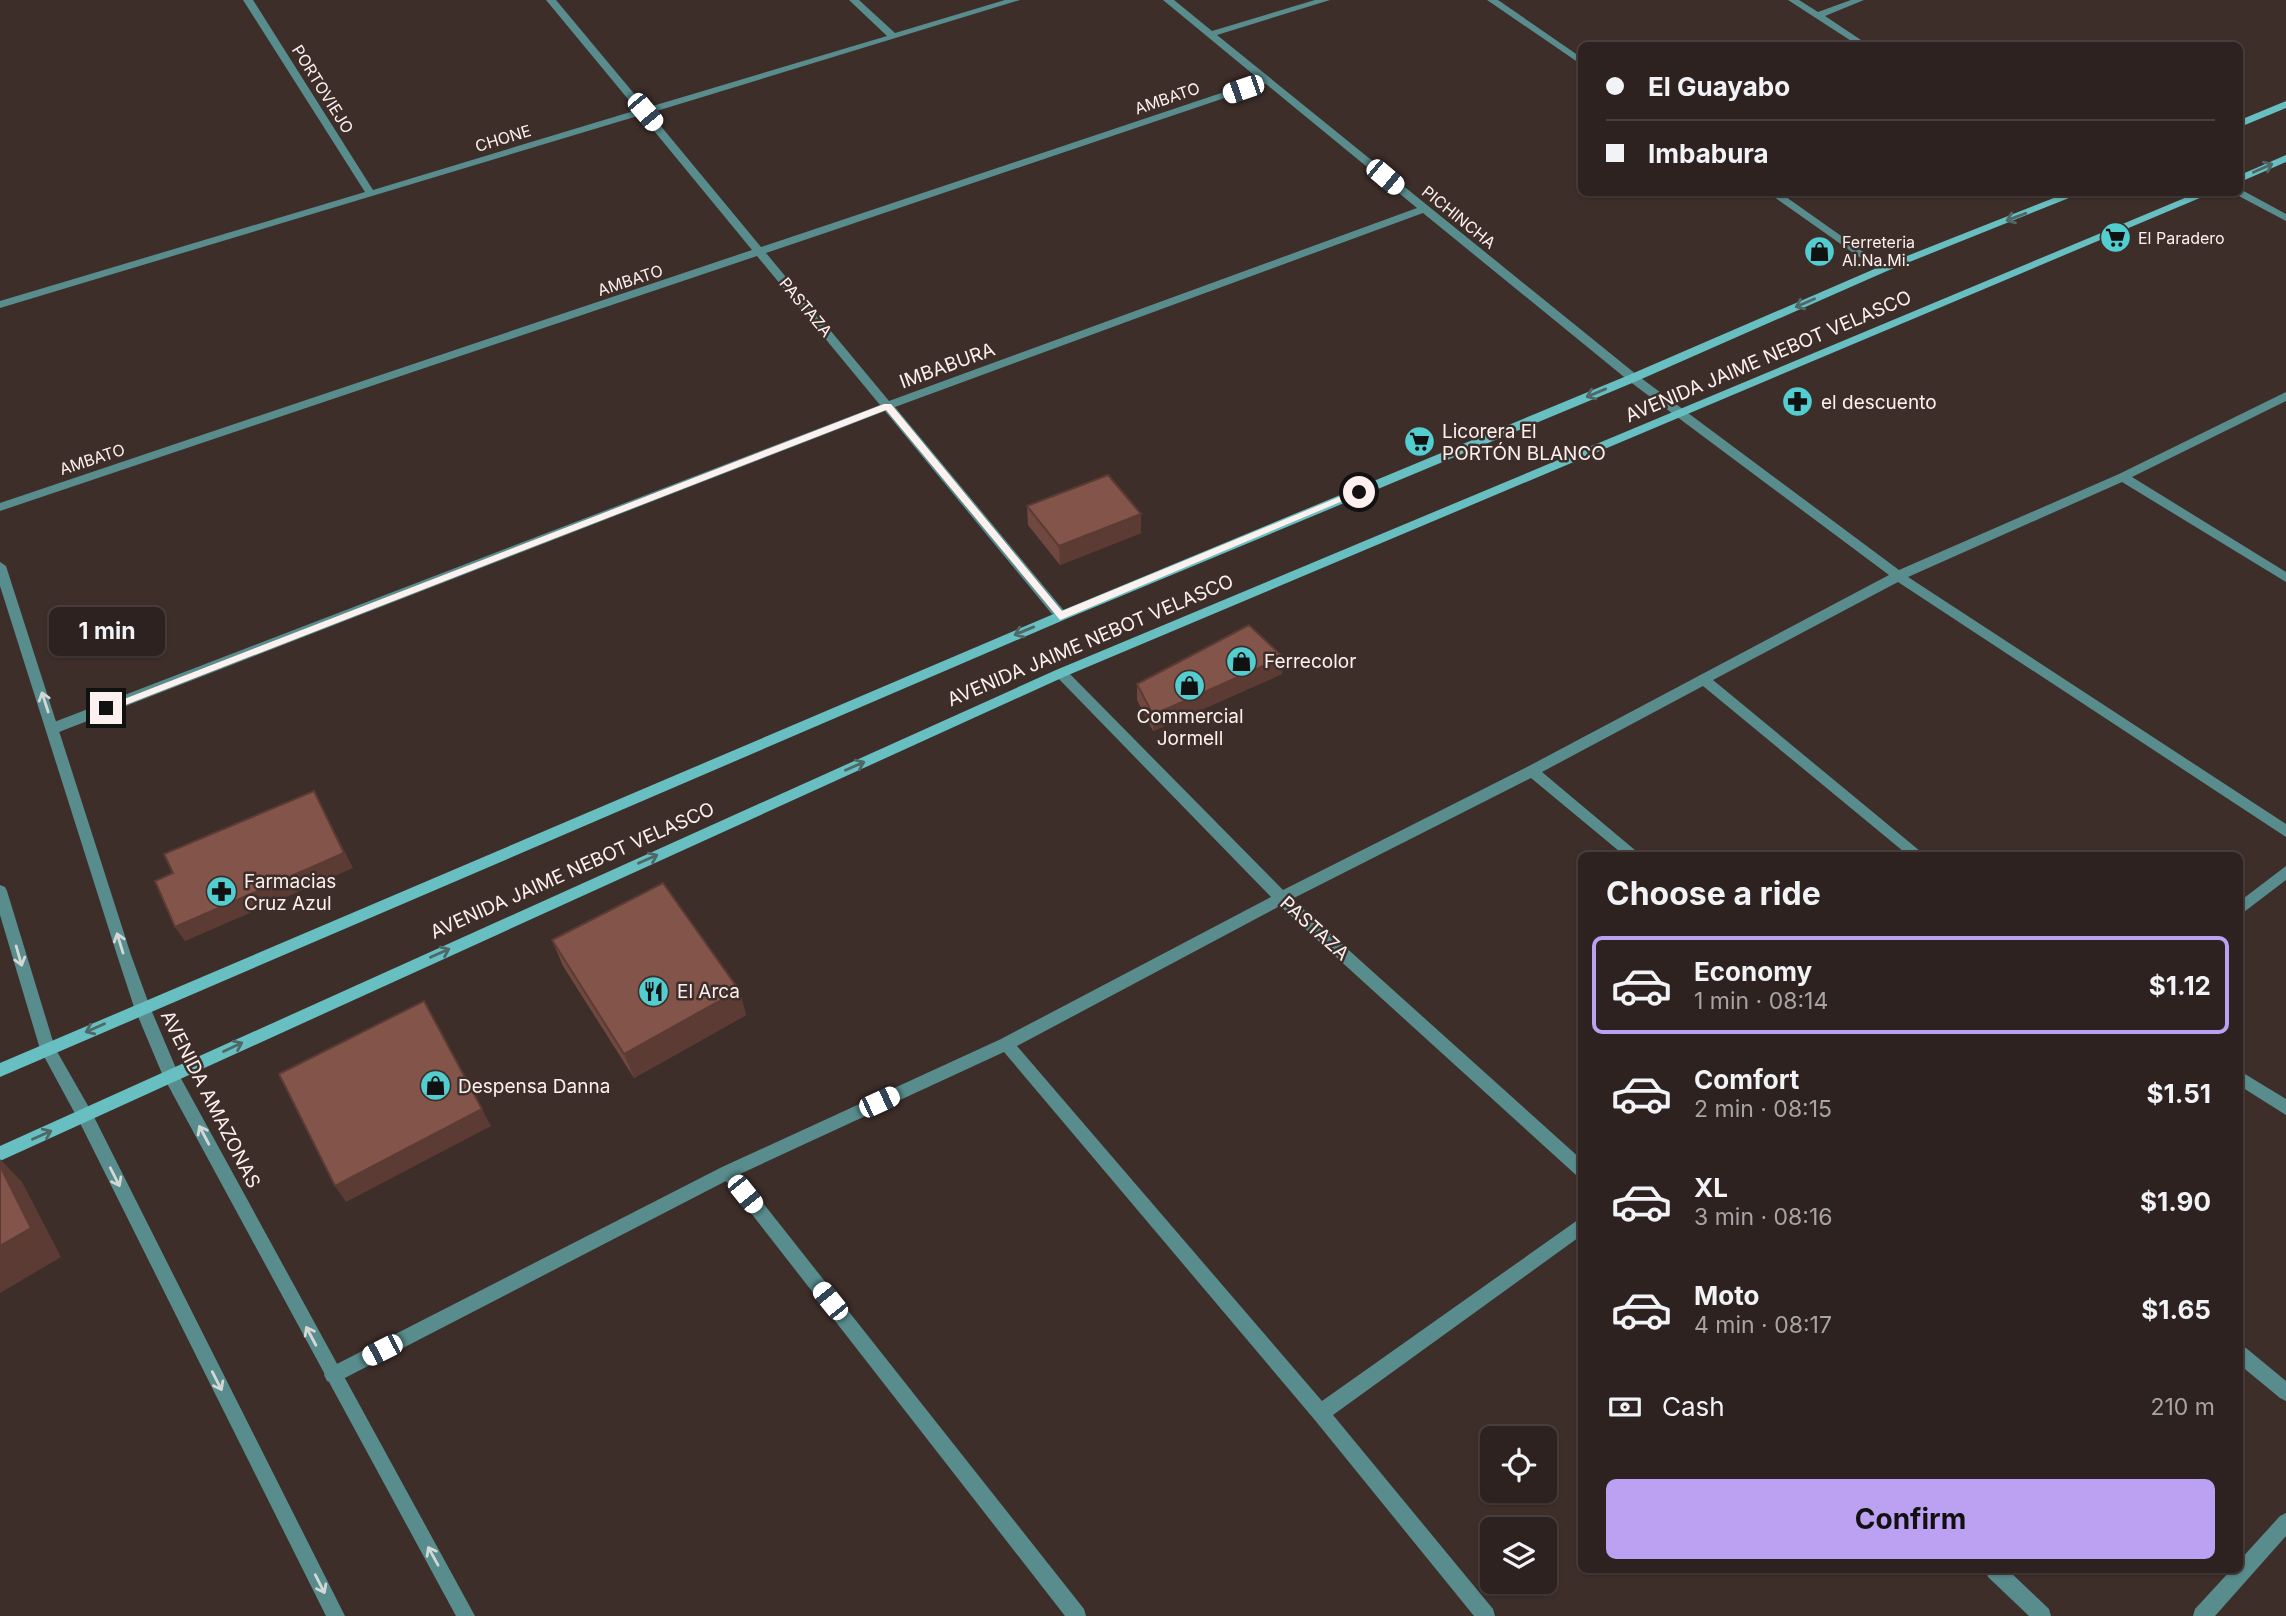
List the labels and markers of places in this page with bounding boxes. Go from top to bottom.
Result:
supermarket icon: El Paradero [2098,221,2132,255]
place label: El Paradero [2138,228,2225,248]
place label: Ferreteria Al.Na.Mi. [1842,232,1915,270]
shop icon: Ferreteria Al.Na.Mi. [1802,234,1836,268]
pharmacy icon: el descuento [1781,385,1815,419]
place label: el descuento [1821,391,1937,414]
place label: Licorera El PORTÓN BLANCO [1442,420,1606,465]
supermarket icon: Licorera El PORTÓN BLANCO [1402,425,1436,459]
shop icon: Ferrecolor [1224,644,1258,678]
place label: Ferrecolor [1264,650,1356,673]
shop icon: Commercial Jormell [1173,668,1207,702]
place label: Commercial Jormell [1136,705,1244,750]
place label: Farmacias Cruz Azul [244,870,336,915]
pharmacy icon: Farmacias Cruz Azul [204,875,238,909]
restaurant icon: El Arca [637,974,671,1008]
place label: El Arca [677,980,740,1003]
shop icon: Despensa Danna [418,1069,452,1103]
place label: Despensa Danna [458,1075,610,1098]

